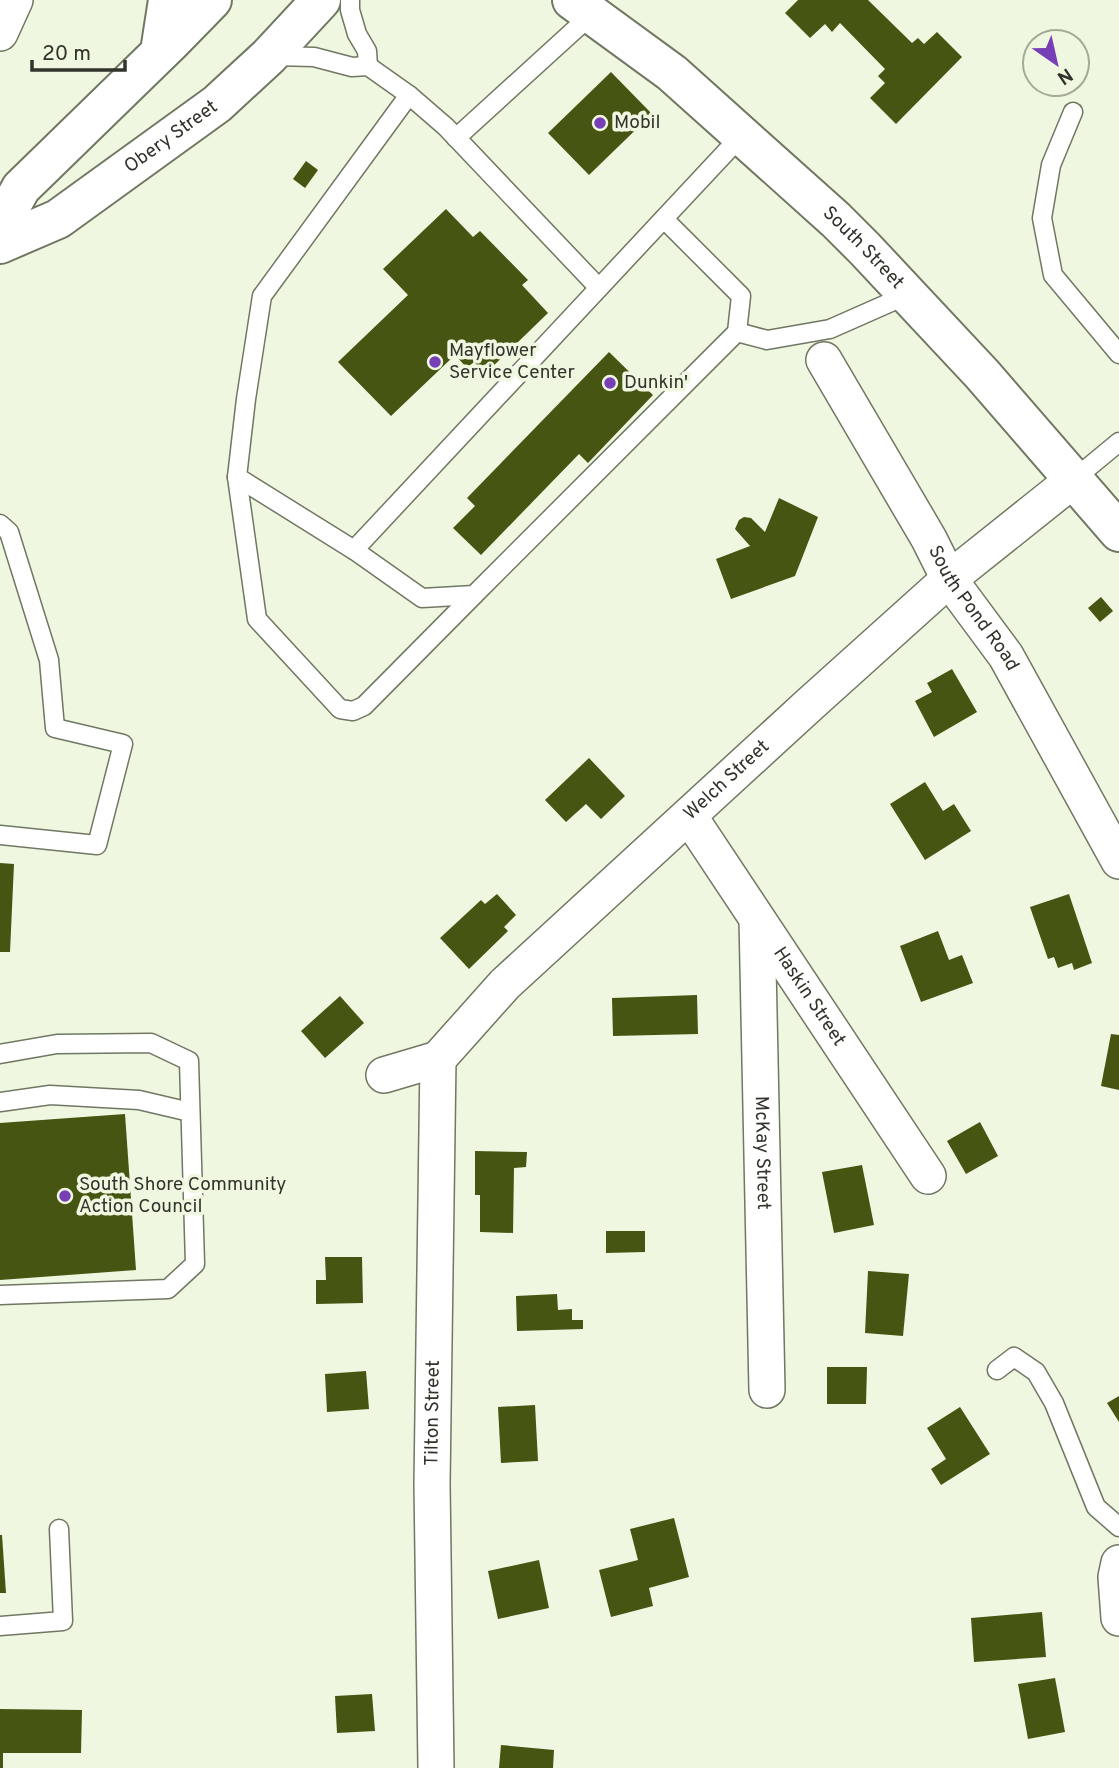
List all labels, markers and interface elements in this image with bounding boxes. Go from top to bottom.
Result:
scale bar [32,28,124,72]
north arrow [1021,28,1091,98]
text: 20 m [42,41,91,68]
text: N [1052,62,1077,89]
street label: Obery Street [120,95,223,179]
place label: Mobil [614,111,660,135]
marker: Mobil [592,115,608,131]
street label: South Street [817,201,909,295]
place label: Mayflower Service Center [449,339,576,385]
marker: Mayflower Service Center [427,354,443,370]
place label: Dunkin' [624,371,688,395]
marker: Dunkin' [602,375,618,391]
street label: South Pond Road [922,542,1024,675]
street label: Welch Street [679,735,775,826]
street label: Haskin Street [767,943,851,1051]
street label: McKay Street [749,1096,775,1210]
place label: South Shore Community Action Council [79,1173,286,1219]
marker: South Shore Community Action Council [57,1188,73,1204]
street label: Tilton Street [420,1360,446,1466]

